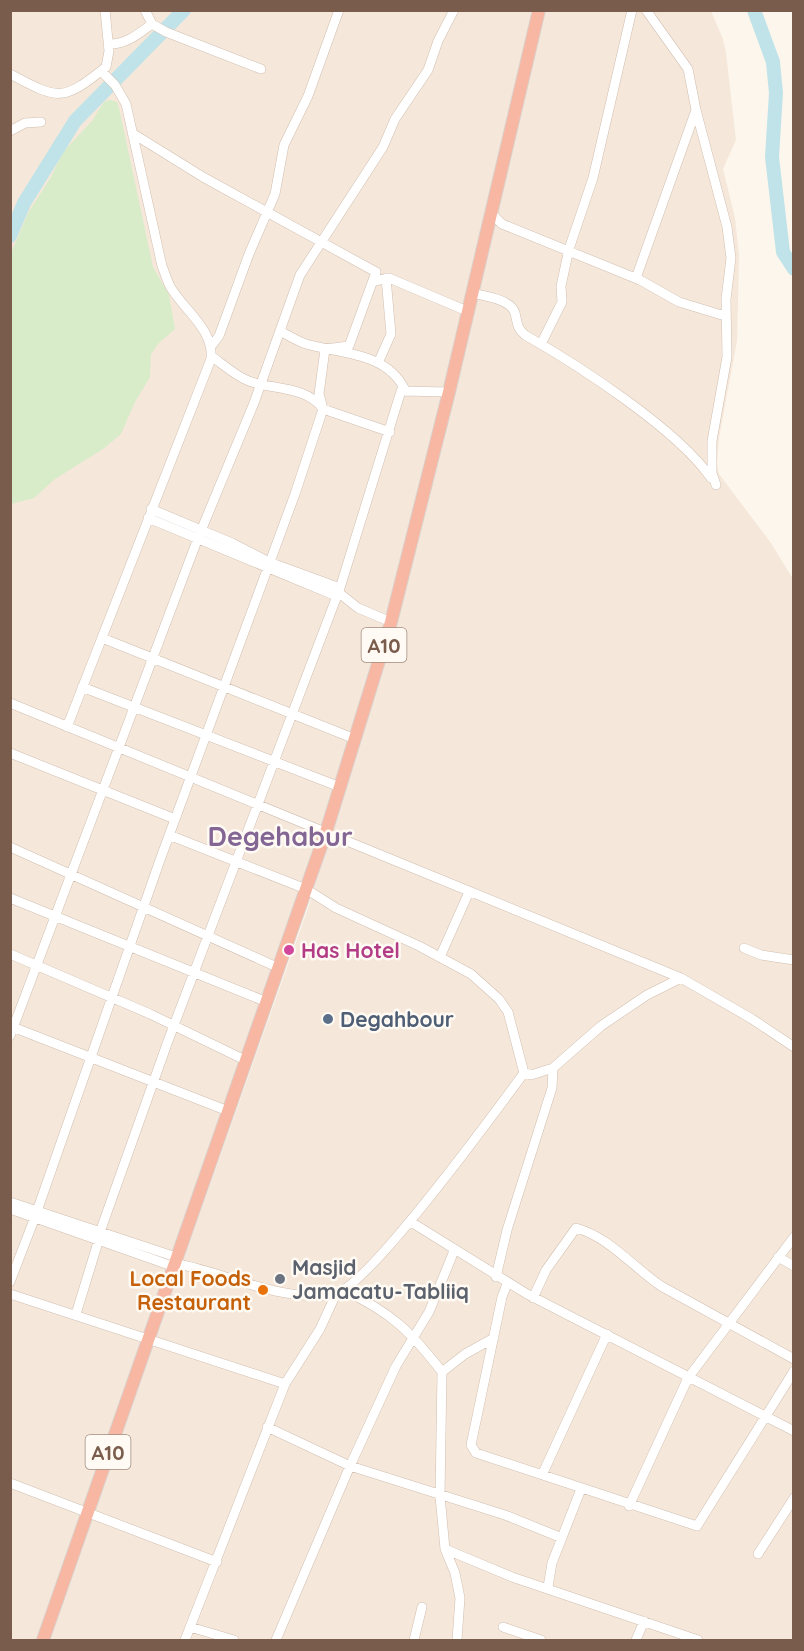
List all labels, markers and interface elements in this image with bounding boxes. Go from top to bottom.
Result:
road number: A10 [362,628,406,662]
district label: Degehabur [207,819,353,853]
place label: Has Hotel [301,937,400,963]
marker: Has Hotel [282,943,296,957]
place label: Degahbour [340,1006,454,1032]
marker: Degahbour [321,1012,335,1026]
place label: Masjid Jamacatu-Tabliiq [292,1254,469,1304]
place label: Local Foods Restaurant [129,1265,251,1315]
marker: Masjid Jamacatu-Tabliiq [273,1272,287,1286]
marker: Local Foods Restaurant [256,1283,270,1297]
road number: A10 [86,1435,130,1469]

